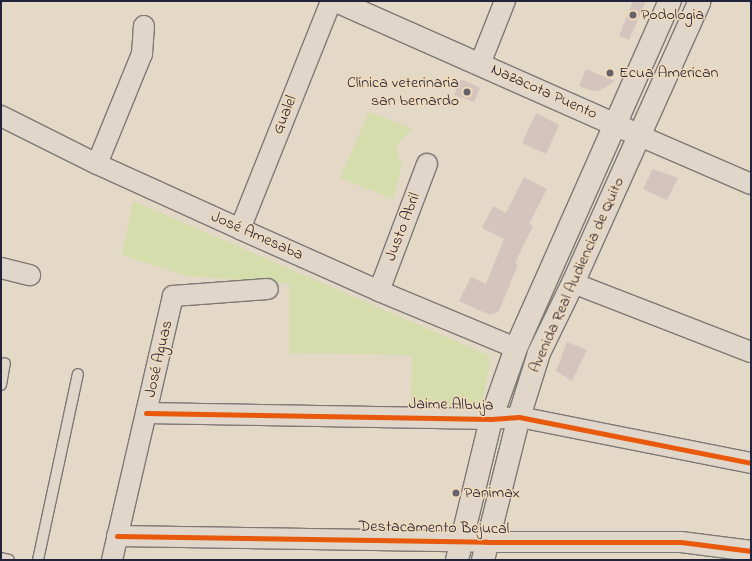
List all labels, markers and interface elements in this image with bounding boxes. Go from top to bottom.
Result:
place label: Podologia [641,5,704,25]
marker: Podologia [628,10,638,20]
street label: Nazacota Puento [488,60,600,124]
place label: Ecua American [619,63,718,83]
marker: Ecua American [604,67,616,79]
place label: Clínica veterinaria san bernardo [347,73,459,111]
marker: Clínica veterinaria san bernardo [462,87,472,97]
street label: Gualel [269,93,301,137]
street label: Avenida Real Audiencia de Quito [525,174,629,376]
street label: Justo Abril [381,190,425,264]
street label: José Amesaba [208,207,306,265]
street label: José Aguas [141,319,177,399]
street label: Jaime Albuja [408,395,494,415]
place label: Panimax [464,483,520,503]
marker: Panimax [451,488,461,498]
street label: Destacamento Bejucal [359,517,509,539]

